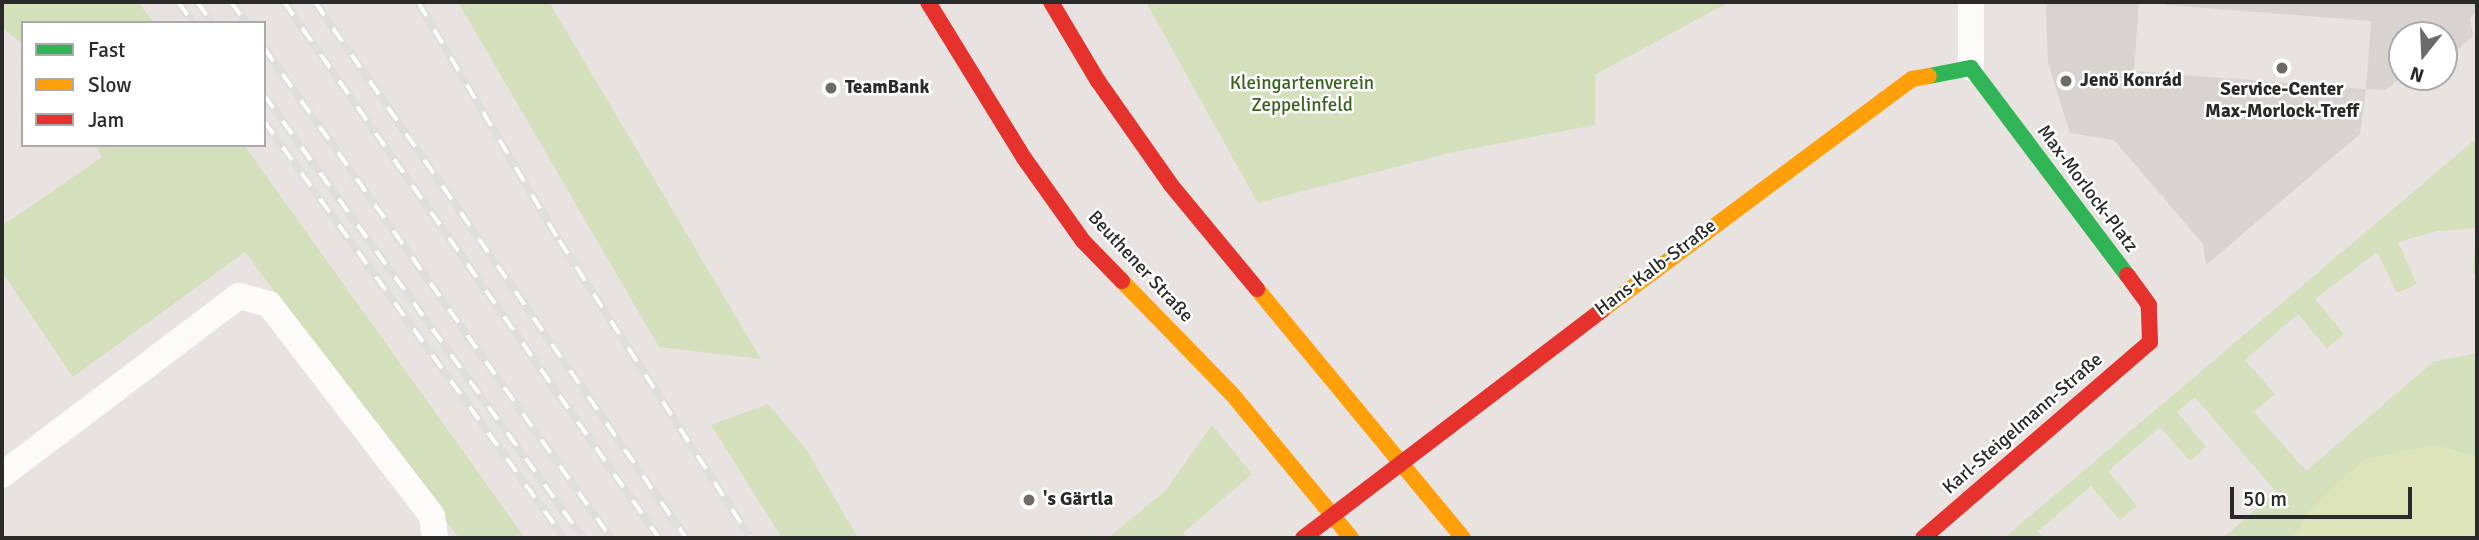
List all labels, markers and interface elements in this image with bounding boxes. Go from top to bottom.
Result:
legend [21,21,266,147]
north arrow [2388,21,2458,91]
text: Fast [88,37,125,63]
marker: Service-Center Max-Morlock-Treff [2274,60,2290,76]
text: N [2407,61,2427,88]
place label: Jenö Konrád [2080,70,2182,92]
text: Slow [88,72,132,98]
park label: Kleingartenverein Zeppelinfeld [1230,73,1374,117]
marker: Jenö Konrád [2058,73,2074,89]
place label: TeamBank [845,77,929,99]
place label: Service-Center Max-Morlock-Treff [2205,79,2359,123]
marker: TeamBank [823,80,839,96]
text: Jam [88,107,124,133]
street label: Max-Morlock-Platz [2032,121,2142,257]
street label: Beuthener Straße [1083,207,1197,327]
street label: Hans-Kalb-Straße [1591,215,1721,321]
street label: Karl-Steigelmann-Straße [1939,348,2107,500]
scale bar [2234,474,2416,518]
text: 50 m [2243,486,2287,512]
place label: 's Gärtla [1043,489,1113,511]
marker: 's Gärtla [1021,492,1037,508]

